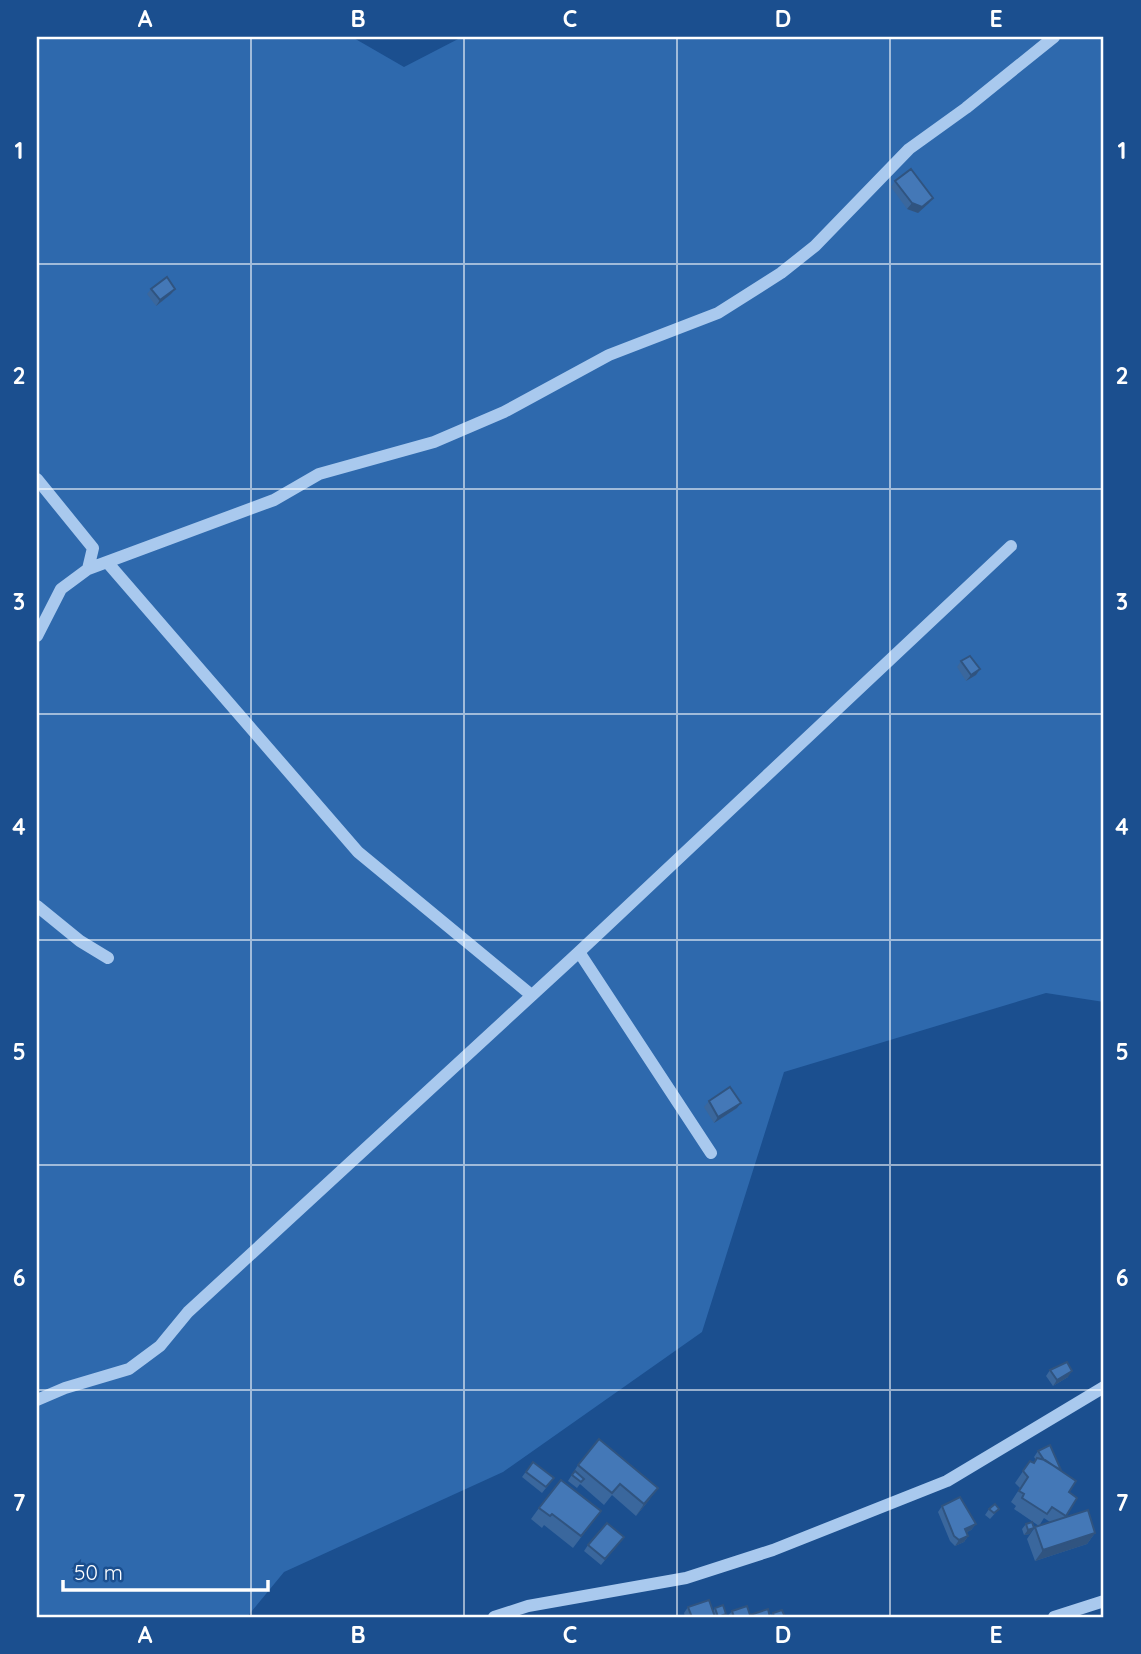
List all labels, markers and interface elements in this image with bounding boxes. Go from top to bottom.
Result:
text: A [138,4,153,33]
text: B [350,4,366,33]
text: C [563,4,577,33]
text: D [775,4,791,33]
text: E [989,4,1003,33]
text: 1 [15,136,23,165]
text: 1 [1118,136,1126,165]
text: 2 [12,361,26,390]
text: 2 [1115,361,1129,390]
text: 3 [13,587,25,616]
text: 3 [1116,587,1128,616]
text: 4 [12,812,26,841]
text: 4 [1115,812,1129,841]
text: 5 [12,1037,26,1066]
text: 5 [1115,1037,1129,1066]
text: 6 [13,1263,25,1292]
text: 6 [1116,1263,1128,1292]
text: 7 [13,1488,26,1517]
text: 7 [1116,1488,1129,1517]
scale bar [63,1549,268,1593]
text: 50 m [74,1559,123,1585]
text: A [138,1620,153,1649]
text: B [350,1620,366,1649]
text: C [563,1620,577,1649]
text: D [775,1620,791,1649]
text: E [989,1620,1003,1649]

